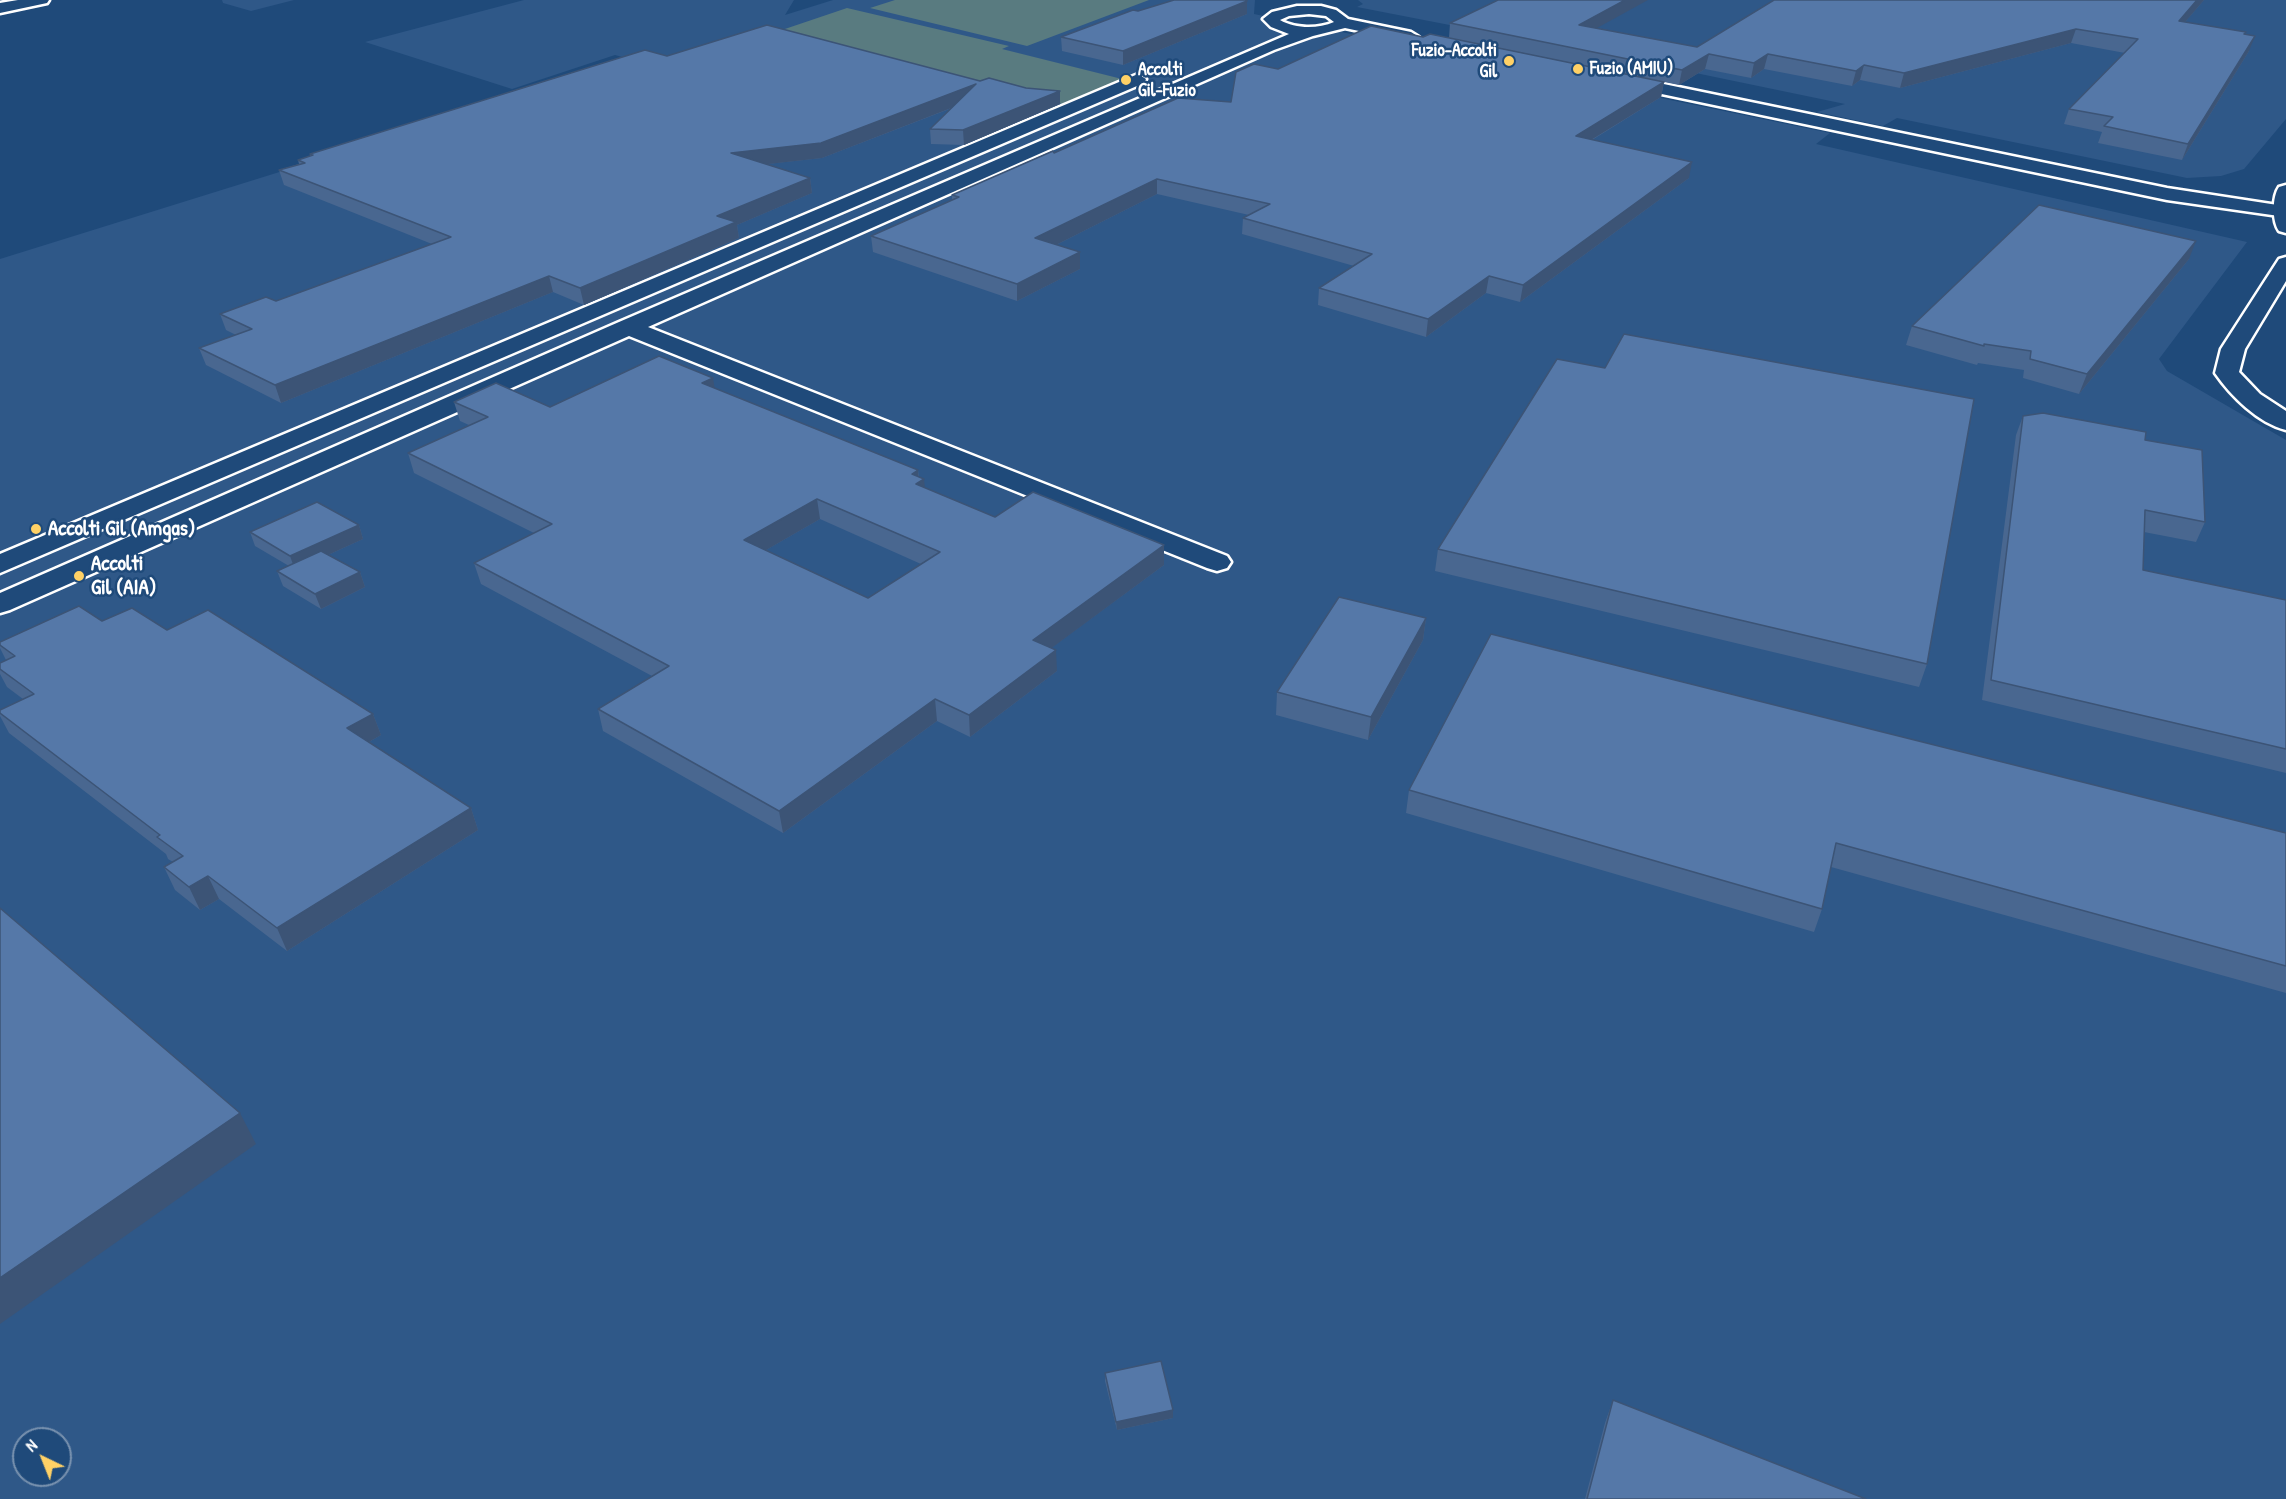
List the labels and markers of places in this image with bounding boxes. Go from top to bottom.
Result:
place label: Fuzio-Accolti Gil [1412,40,1497,82]
marker: Fuzio-Accolti Gil [1502,54,1516,68]
place label: Fuzio (AMIU) [1590,58,1673,80]
place label: Accolti Gil-Fuzio [1138,59,1196,101]
marker: Fuzio (AMIU) [1571,62,1585,76]
marker: Accolti Gil-Fuzio [1119,73,1133,87]
place label: Accolti Gil (Amgas) [48,516,195,542]
marker: Accolti Gil (Amgas) [29,522,43,536]
place label: Accolti Gil (AIA) [91,551,156,601]
marker: Accolti Gil (AIA) [72,569,86,583]

